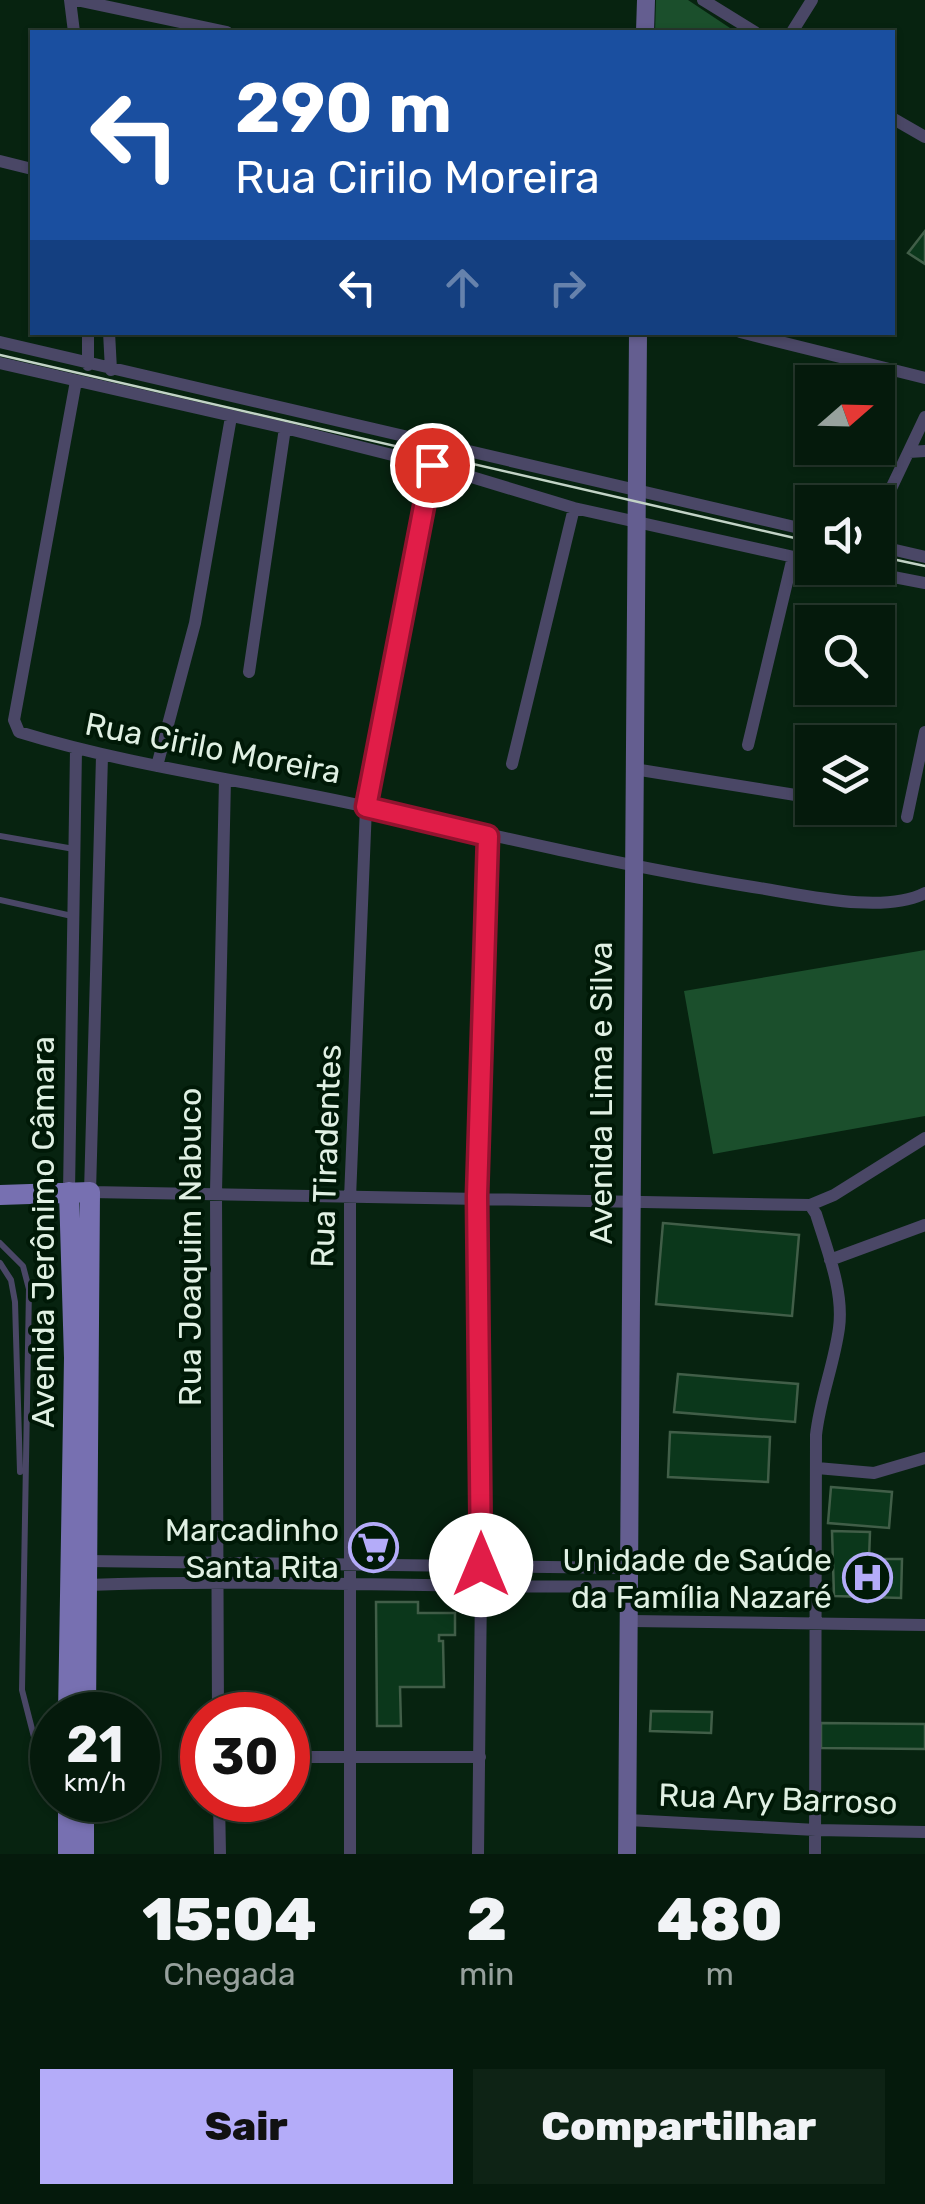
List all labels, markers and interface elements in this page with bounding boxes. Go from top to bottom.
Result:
text: 290 m [235,67,452,150]
icon: left [70,70,200,200]
text: Rua Cirilo Moreira [235,151,600,204]
icon: left [330,260,385,315]
icon: ahead [435,260,490,315]
icon: right [540,260,595,315]
north arrow [795,365,895,465]
map controls [795,365,895,825]
pin [390,423,475,508]
icon: arrive [405,438,460,493]
button: sound [795,485,895,585]
button: search [795,605,895,705]
street label: Rua Cirilo Moreira [82,705,344,791]
button: layers [795,725,895,825]
street label: Avenida Lima e Silva [582,942,620,1244]
street label: Avenida Jerônimo Câmara [24,1036,62,1428]
street label: Rua Tiradentes [303,1044,349,1268]
street label: Rua Joaquim Nabuco [171,1088,209,1406]
place label: Marcadinho Santa Rita [165,1511,339,1586]
position arrow [429,1513,533,1617]
supermarket icon: Marcadinho Santa Rita [348,1522,400,1574]
place label: Unidade de Saúde da Família Nazaré [562,1541,832,1616]
hospital icon: Unidade de Saúde da Família Nazaré [841,1552,893,1604]
speed limit sign: 30 [180,1692,310,1822]
text: 21 [66,1715,124,1775]
text: km/h [64,1768,126,1797]
street label: Rua Ary Barroso [658,1776,898,1822]
text: 15:04 [142,1884,317,1955]
text: 2 [466,1884,507,1955]
text: 480 [657,1884,783,1955]
text: Chegada [163,1955,296,1993]
text: min [459,1955,515,1993]
text: m [706,1955,734,1993]
button: Sair [40,2069,453,2184]
button: Compartilhar [473,2069,885,2184]

